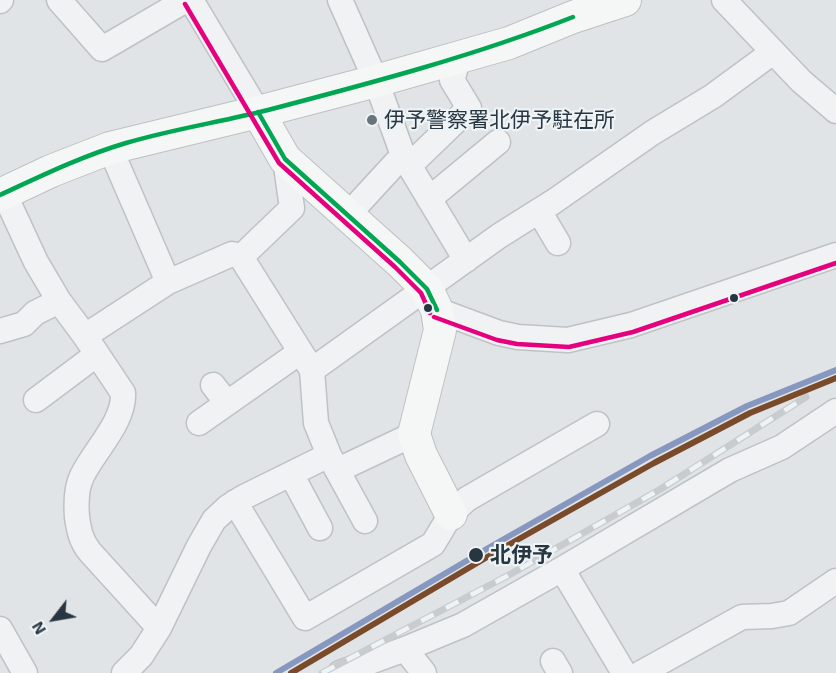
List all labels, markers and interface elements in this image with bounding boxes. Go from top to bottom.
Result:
place label: 伊予警察署北伊予駐在所 [384,107,615,133]
marker: 伊予警察署北伊予駐在所 [365,113,379,127]
unlabelled marker [728,292,740,304]
unlabelled marker [422,302,434,314]
place label: 北伊予 [490,542,553,568]
marker: 北伊予 [467,546,485,564]
north arrow [24,589,84,649]
text: N [27,619,49,638]

